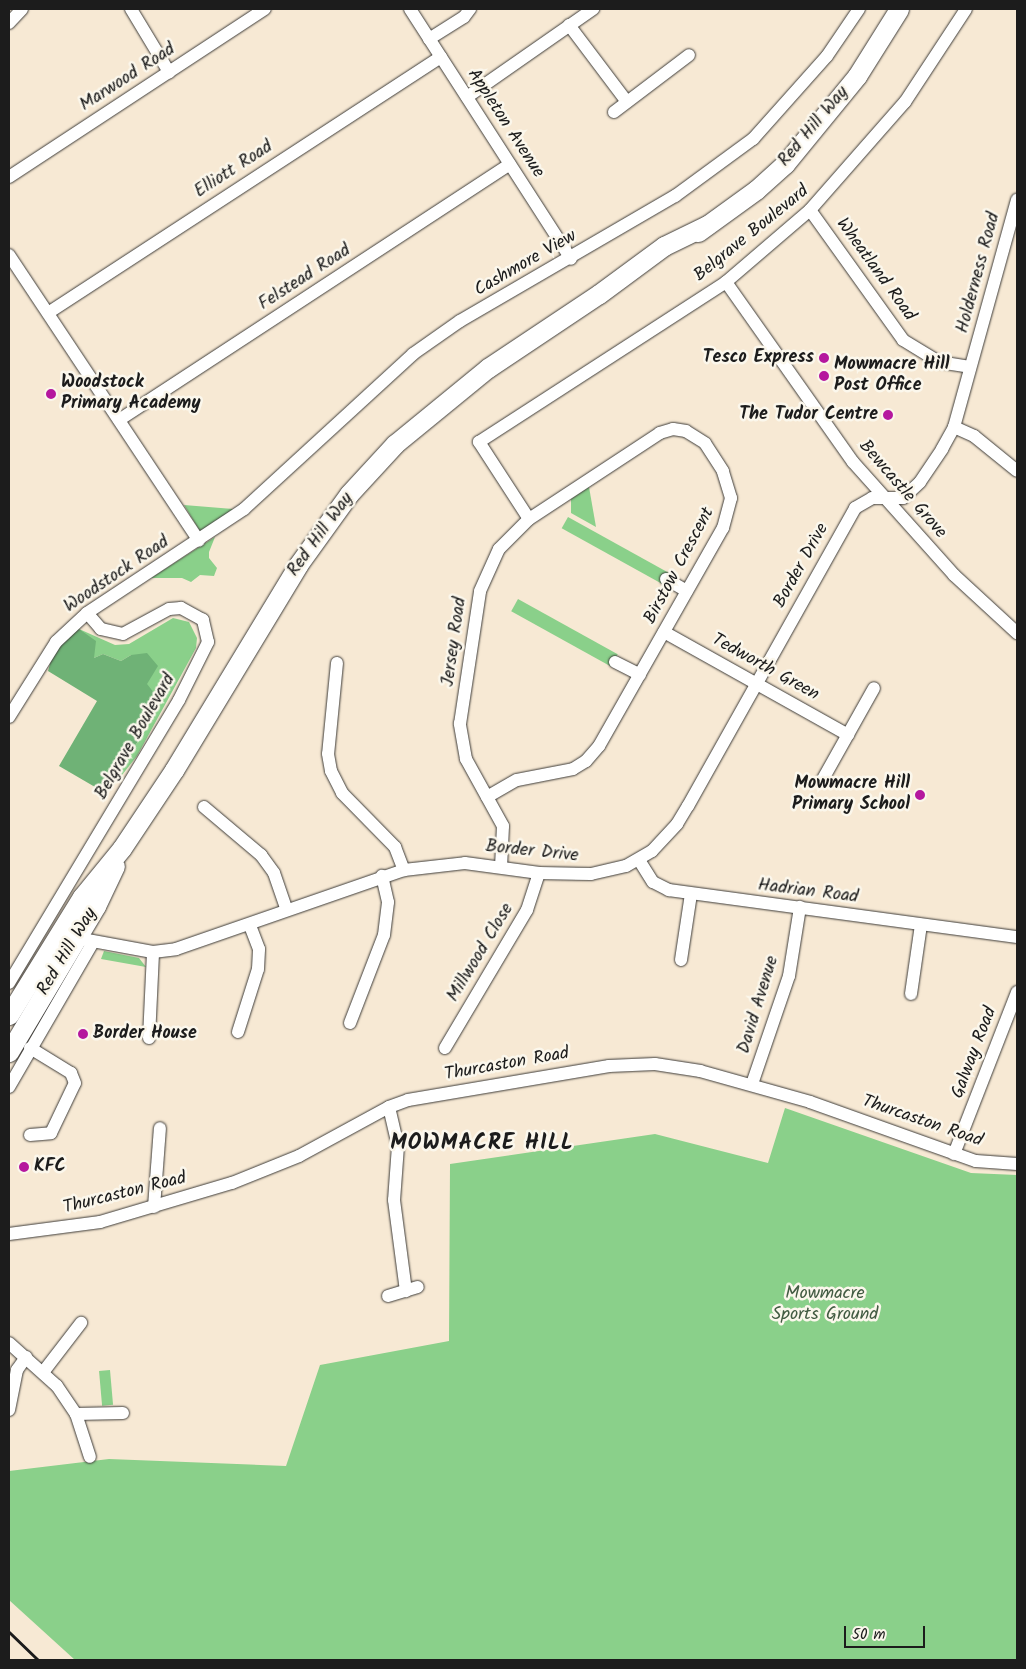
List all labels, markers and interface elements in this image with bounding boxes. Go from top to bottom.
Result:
street label: Marwood Road [76,39,180,117]
street label: Appleton Avenue [462,65,548,183]
street label: Red Hill Way [774,82,854,172]
street label: Elliott Road [191,137,277,203]
street label: Belgrave Boulevard [690,181,814,287]
street label: Holderness Road [953,210,1005,336]
street label: Wheatland Road [830,214,920,326]
street label: Cashmore View [471,226,581,302]
street label: Felstead Road [255,240,355,316]
place label: Tesco Express [703,347,814,369]
marker: Tesco Express [818,352,830,364]
place label: Mowmacre Hill Post Office [834,355,950,398]
marker: Mowmacre Hill Post Office [818,370,830,382]
place label: Woodstock Primary Academy [61,373,201,416]
marker: Woodstock Primary Academy [45,388,57,400]
place label: The Tudor Centre [739,404,878,426]
marker: The Tudor Centre [882,409,894,421]
street label: Bewcastle Grove [853,436,951,544]
street label: Red Hill Way [283,489,359,581]
street label: Birstow Crescent [640,504,720,628]
street label: Border Drive [770,520,834,612]
street label: Woodstock Road [60,532,174,618]
street label: Jersey Road [438,596,472,688]
street label: Tedworth Green [707,630,823,706]
street label: Belgrave Boulevard [91,670,181,804]
place label: Mowmacre Hill Primary School [792,774,910,816]
marker: Mowmacre Hill Primary School [914,789,926,801]
street label: Border Drive [484,836,580,868]
street label: Hadrian Road [757,875,859,909]
street label: Millwood Close [443,900,519,1006]
street label: Red Hill Way [33,904,103,1000]
street label: David Avenue [734,953,784,1057]
street label: Galway Road [948,1004,1002,1102]
place label: Border House [93,1023,197,1045]
marker: Border House [77,1028,89,1040]
street label: Thurcaston Road [443,1043,571,1087]
street label: Thurcaston Road [859,1091,985,1153]
district label: MOWMACRE HILL [389,1131,575,1157]
place label: KFC [34,1156,66,1178]
marker: KFC [18,1161,30,1173]
street label: Thurcaston Road [61,1168,189,1220]
park label: Mowmacre Sports Ground [772,1284,878,1326]
scale bar [846,1616,927,1648]
text: 50 m [852,1623,886,1647]

